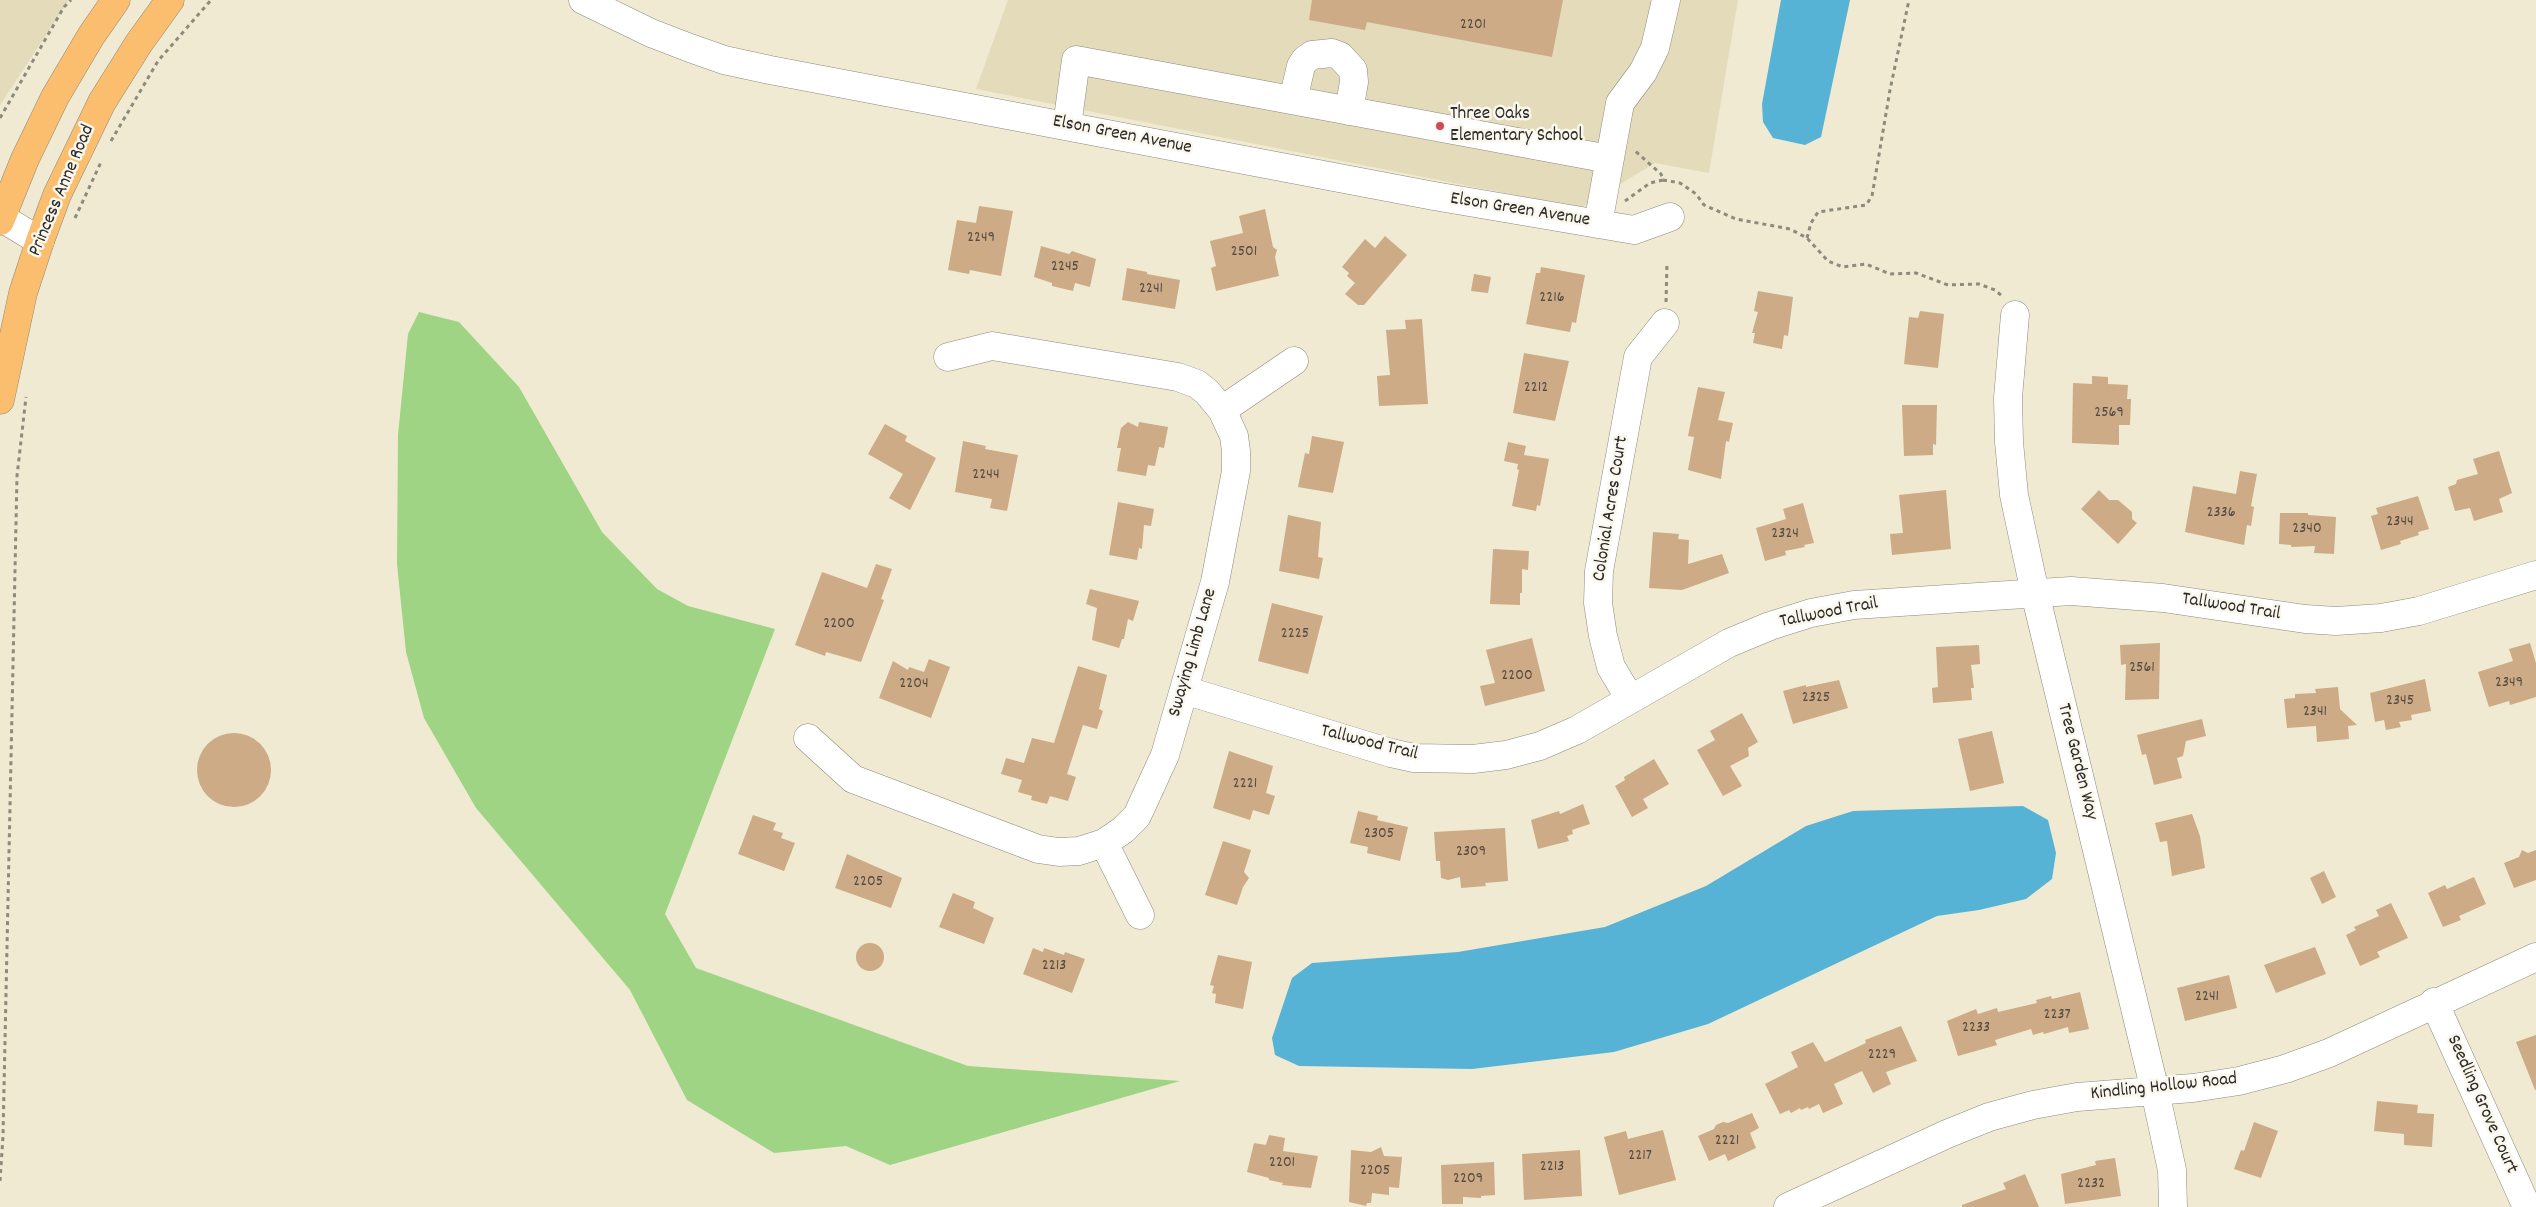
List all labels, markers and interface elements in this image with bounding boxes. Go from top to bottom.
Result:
house number: 2201 [1460,16,1486,36]
place label: Three Oaks Elementary School [1450,104,1583,148]
street label: Elson Green Avenue [1051,111,1193,161]
marker: Three Oaks Elementary School [1434,120,1446,132]
street label: Princess Anne Road [25,122,101,260]
street label: Elson Green Avenue [1448,189,1592,233]
house number: 2249 [967,229,995,249]
house number: 2501 [1231,243,1257,263]
house number: 2245 [1051,258,1079,278]
house number: 2241 [1139,280,1163,300]
house number: 2216 [1539,289,1565,309]
house number: 2212 [1524,379,1548,399]
house number: 2569 [2094,404,2124,424]
street label: Colonial Acres Court [1589,435,1635,583]
house number: 2244 [972,466,1000,486]
house number: 2336 [2206,504,2236,524]
house number: 2344 [2386,513,2414,533]
house number: 2340 [2292,520,2322,540]
house number: 2324 [1771,525,1799,545]
street label: Swaying Limb Lane [1165,586,1223,720]
street label: Tallwood Trail [2180,589,2282,627]
street label: Tallwood Trail [1778,593,1880,635]
house number: 2200 [823,615,855,635]
house number: 2225 [1281,625,1309,645]
house number: 2561 [2129,659,2155,679]
house number: 2200 [1501,667,1533,687]
house number: 2349 [2495,674,2523,694]
house number: 2204 [899,675,929,695]
house number: 2325 [1802,689,1830,709]
house number: 2345 [2386,692,2414,712]
street label: Tree Garden Way [2051,701,2101,823]
house number: 2341 [2303,703,2327,723]
street label: Tallwood Trail [1318,721,1420,767]
house number: 2221 [1233,775,1257,795]
house number: 2305 [1364,825,1394,845]
house number: 2309 [1456,843,1486,863]
house number: 2205 [853,873,883,893]
house number: 2213 [1042,957,1066,977]
house number: 2241 [2195,988,2219,1008]
house number: 2237 [2043,1006,2071,1026]
house number: 2233 [1962,1019,1990,1039]
street label: Seedling Grove Court [2440,1032,2522,1178]
house number: 2229 [1868,1046,1896,1066]
street label: Kindling Hollow Road [2090,1069,2238,1107]
house number: 2221 [1715,1132,1739,1152]
house number: 2217 [1628,1147,1652,1167]
house number: 2201 [1269,1154,1295,1174]
house number: 2213 [1540,1158,1564,1178]
house number: 2205 [1360,1162,1390,1182]
house number: 2209 [1453,1170,1483,1190]
house number: 2232 [2077,1175,2105,1195]

